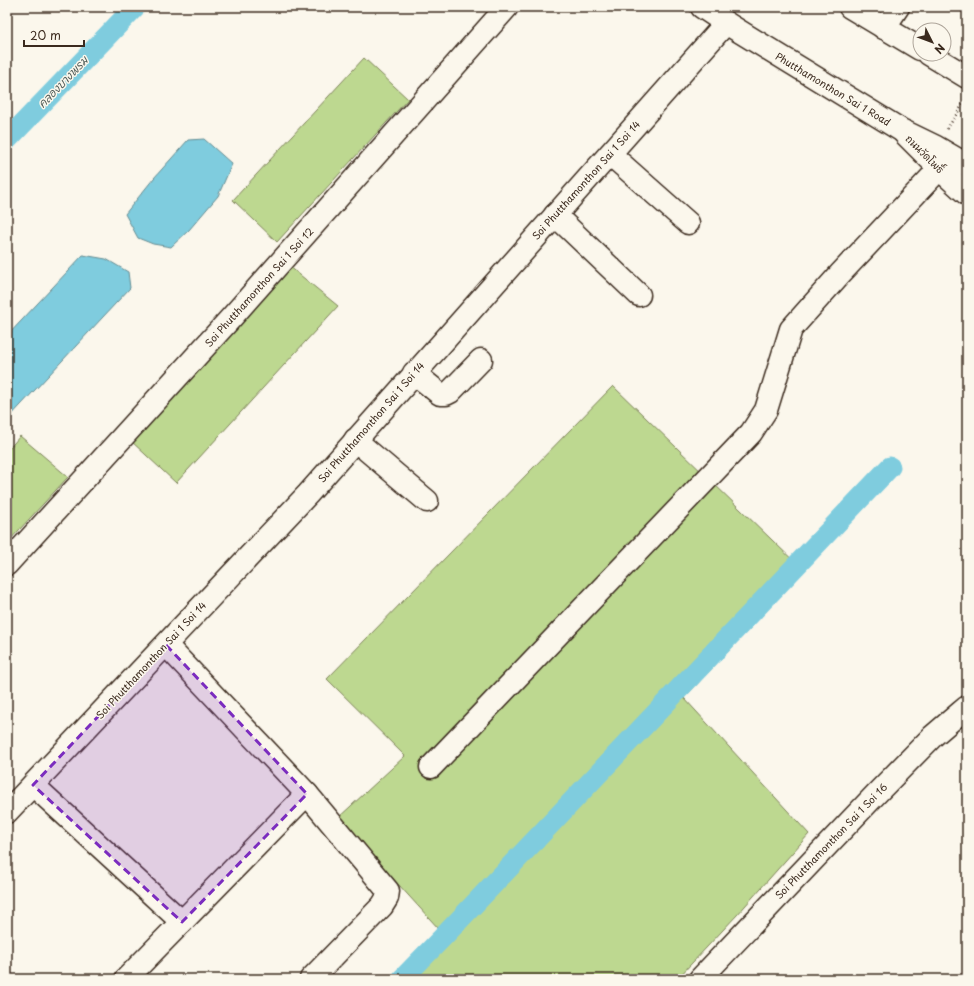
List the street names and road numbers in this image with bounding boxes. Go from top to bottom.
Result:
street label: Phutthamonthon Sai 1 Road [773,48,894,129]
street label: Soi Phutthamonthon Sai 1 Soi 14 [528,117,644,243]
street label: ถนนวัดโพธิ์ [903,130,949,177]
street label: Soi Phutthamonthon Sai 1 Soi 12 [201,224,316,350]
street label: Soi Phutthamonthon Sai 1 Soi 14 [314,358,428,485]
street label: Soi Phutthamonthon Sai 1 Soi 14 [92,597,209,722]
street label: Soi Phutthamonthon Sai 1 Soi 16 [771,779,890,902]

